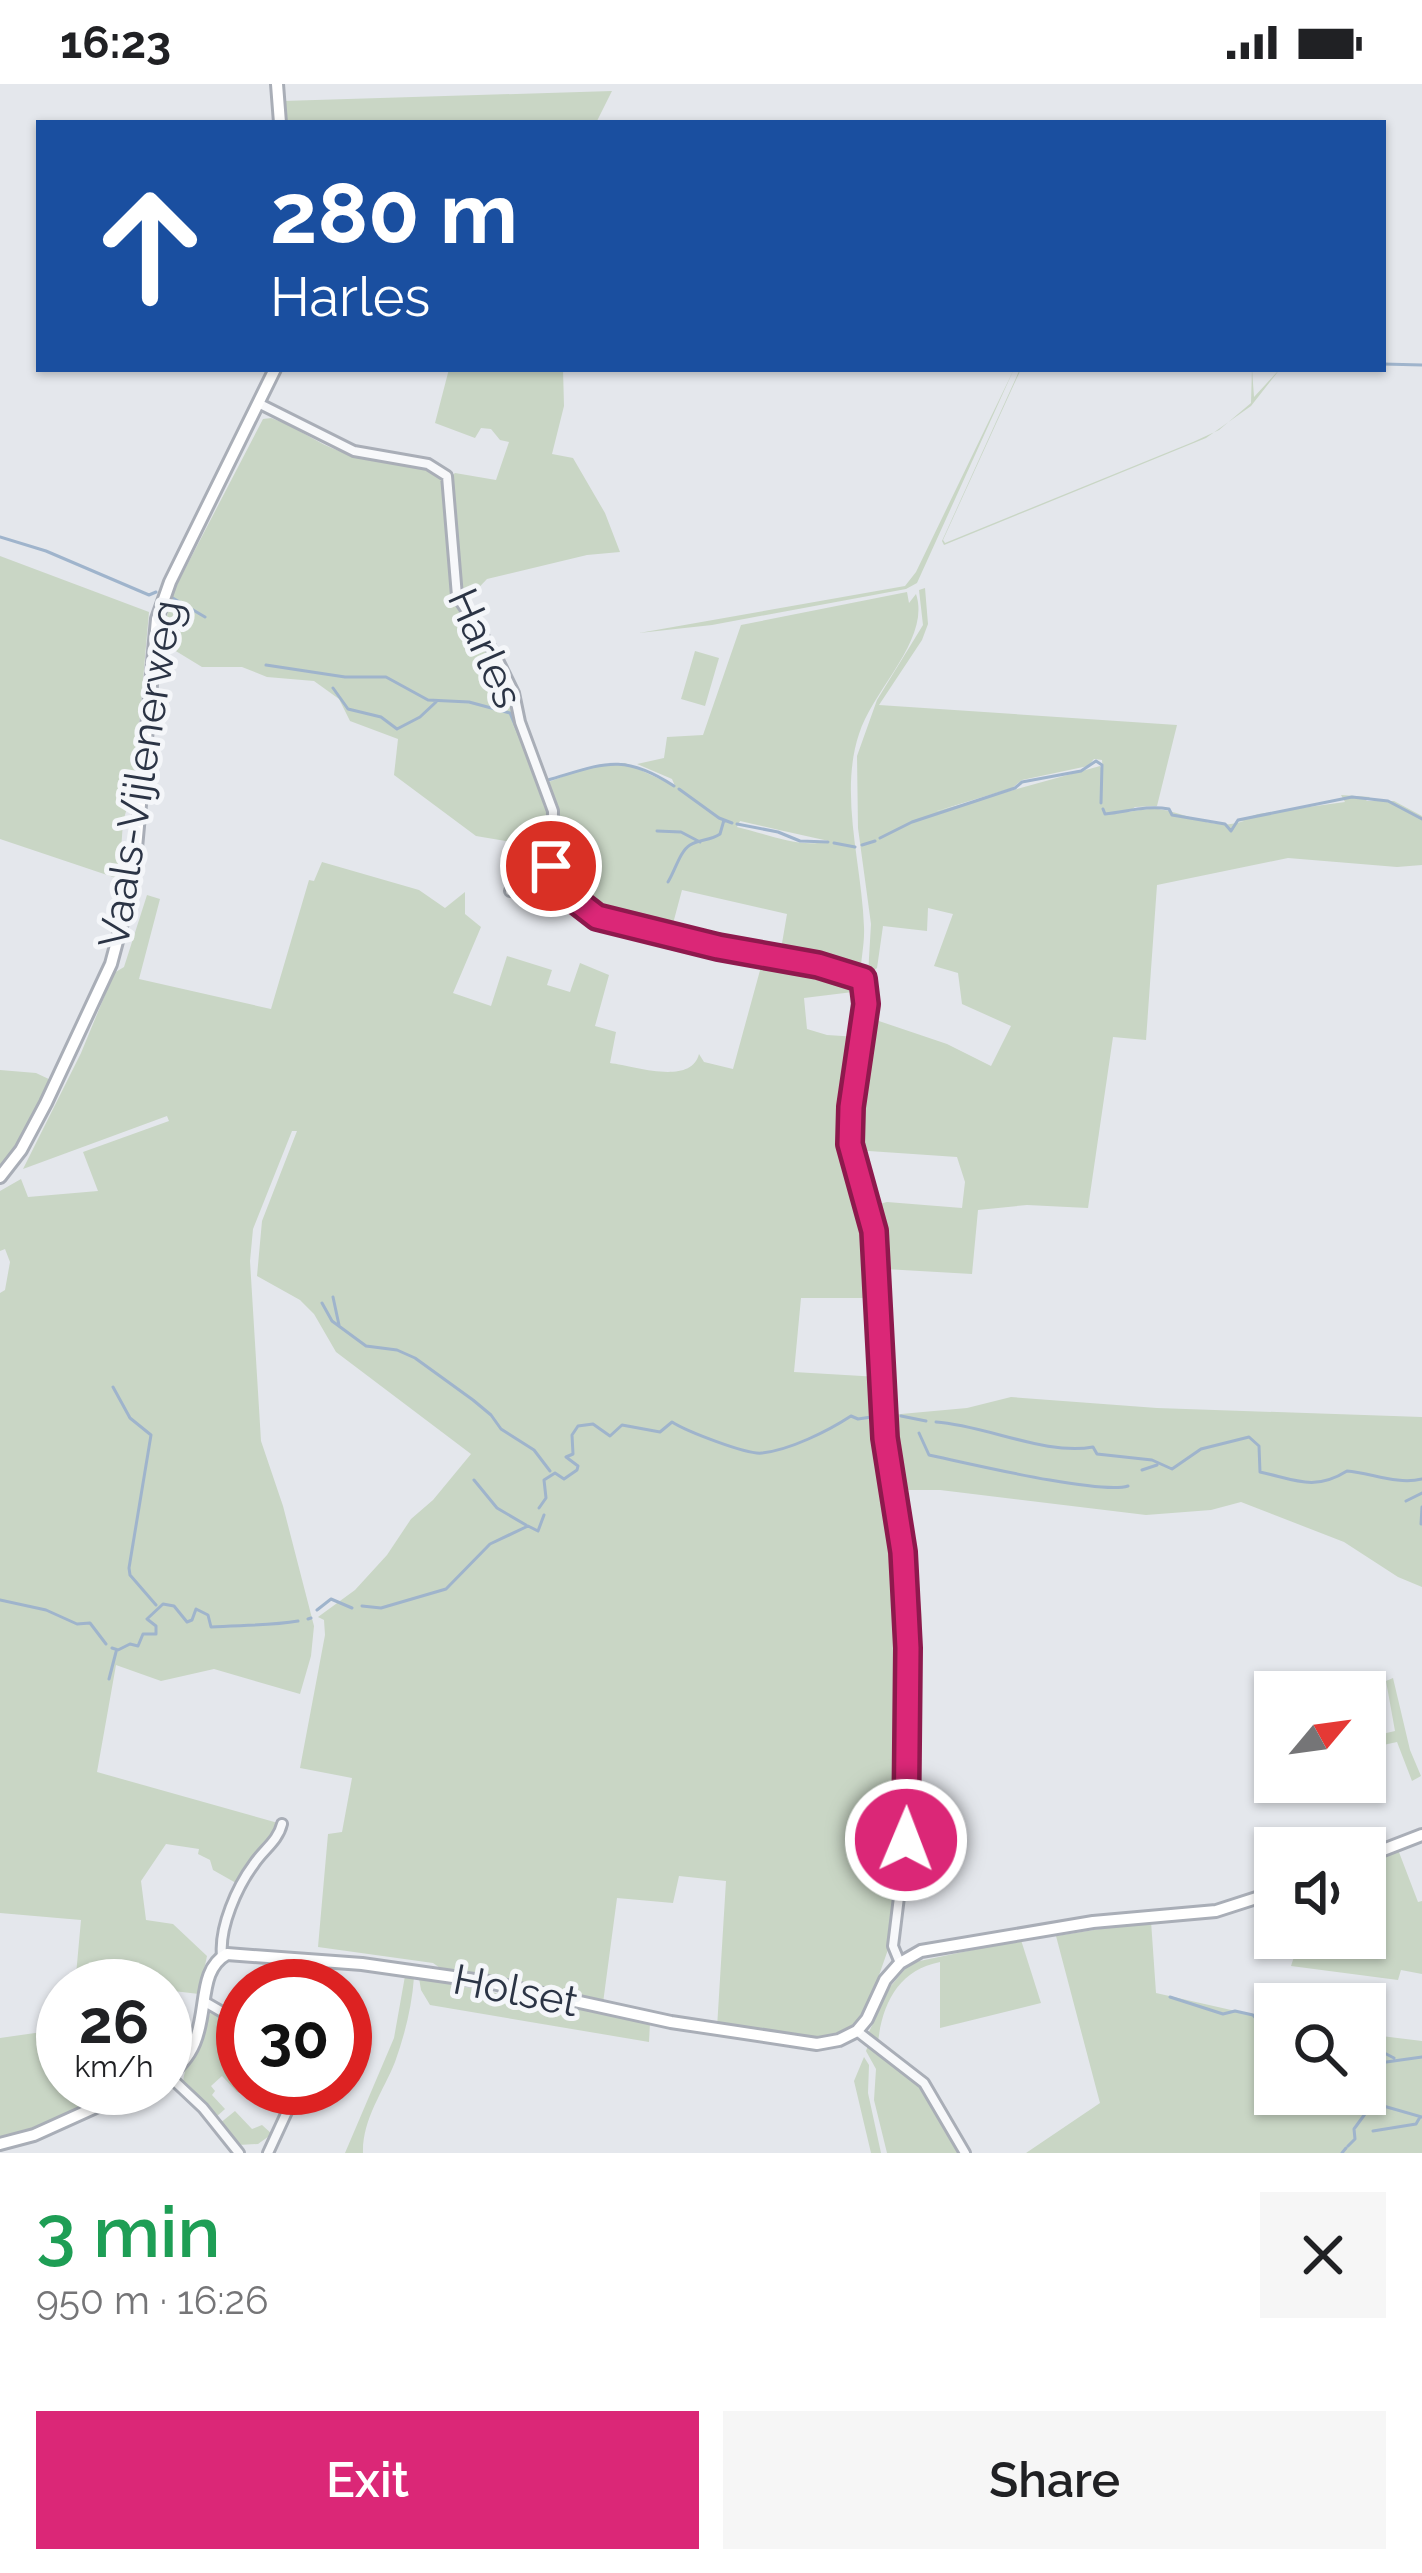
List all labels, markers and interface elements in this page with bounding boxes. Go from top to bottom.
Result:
text: 16:23 [60,16,171,69]
text: 280 m [270,164,518,263]
icon: ahead [72,168,228,324]
text: Harles [270,265,430,329]
street label: Harles [438,581,533,715]
street label: Vaals-Vijlenerweg [89,597,192,951]
pin [500,815,602,917]
icon: arrive [518,833,584,899]
north arrow [1254,1671,1386,1803]
map controls [1254,1671,1386,2115]
position arrow [843,1777,969,1903]
button: sound [1254,1827,1386,1959]
street label: Holset [449,1954,582,2027]
speed limit sign: 30 [216,1959,372,2115]
button: search [1254,1983,1386,2115]
text: 26 [79,1987,149,2057]
text: km/h [74,2049,154,2084]
text: 3 min [36,2189,220,2274]
button: close [1260,2192,1386,2318]
text: 950 m · 16:26 [36,2277,268,2323]
button: Exit [36,2411,699,2549]
button: Share [723,2411,1386,2549]

